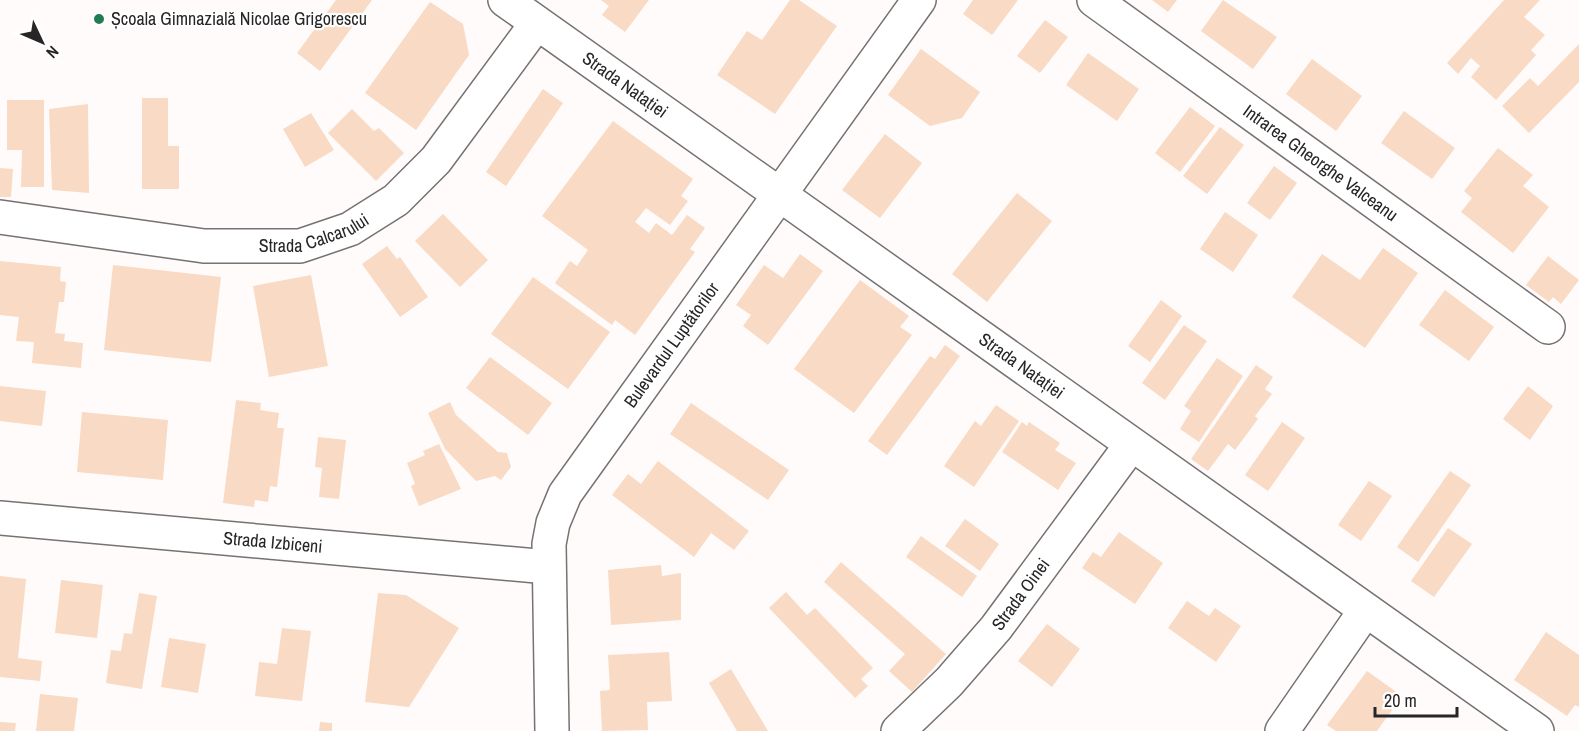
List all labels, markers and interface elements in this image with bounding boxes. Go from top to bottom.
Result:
place label: Școala Gimnazială Nicolae Grigorescu [111,6,367,31]
north arrow [12,12,72,72]
marker: Școala Gimnazială Nicolae Grigorescu [92,12,106,26]
text: N [42,41,64,63]
street label: Strada Natației [577,46,673,123]
street label: Intrarea Gheorghe Valceanu [1238,98,1403,227]
street label: Strada Calcarului [259,207,374,258]
street label: Bulevardul Luptătorilor [618,277,725,413]
street label: Strada Natației [974,327,1070,404]
street label: Strada Izbiceni [222,525,324,559]
street label: Strada Oinei [985,553,1055,635]
scale bar [1375,680,1458,718]
text: 20 m [1384,688,1417,713]

